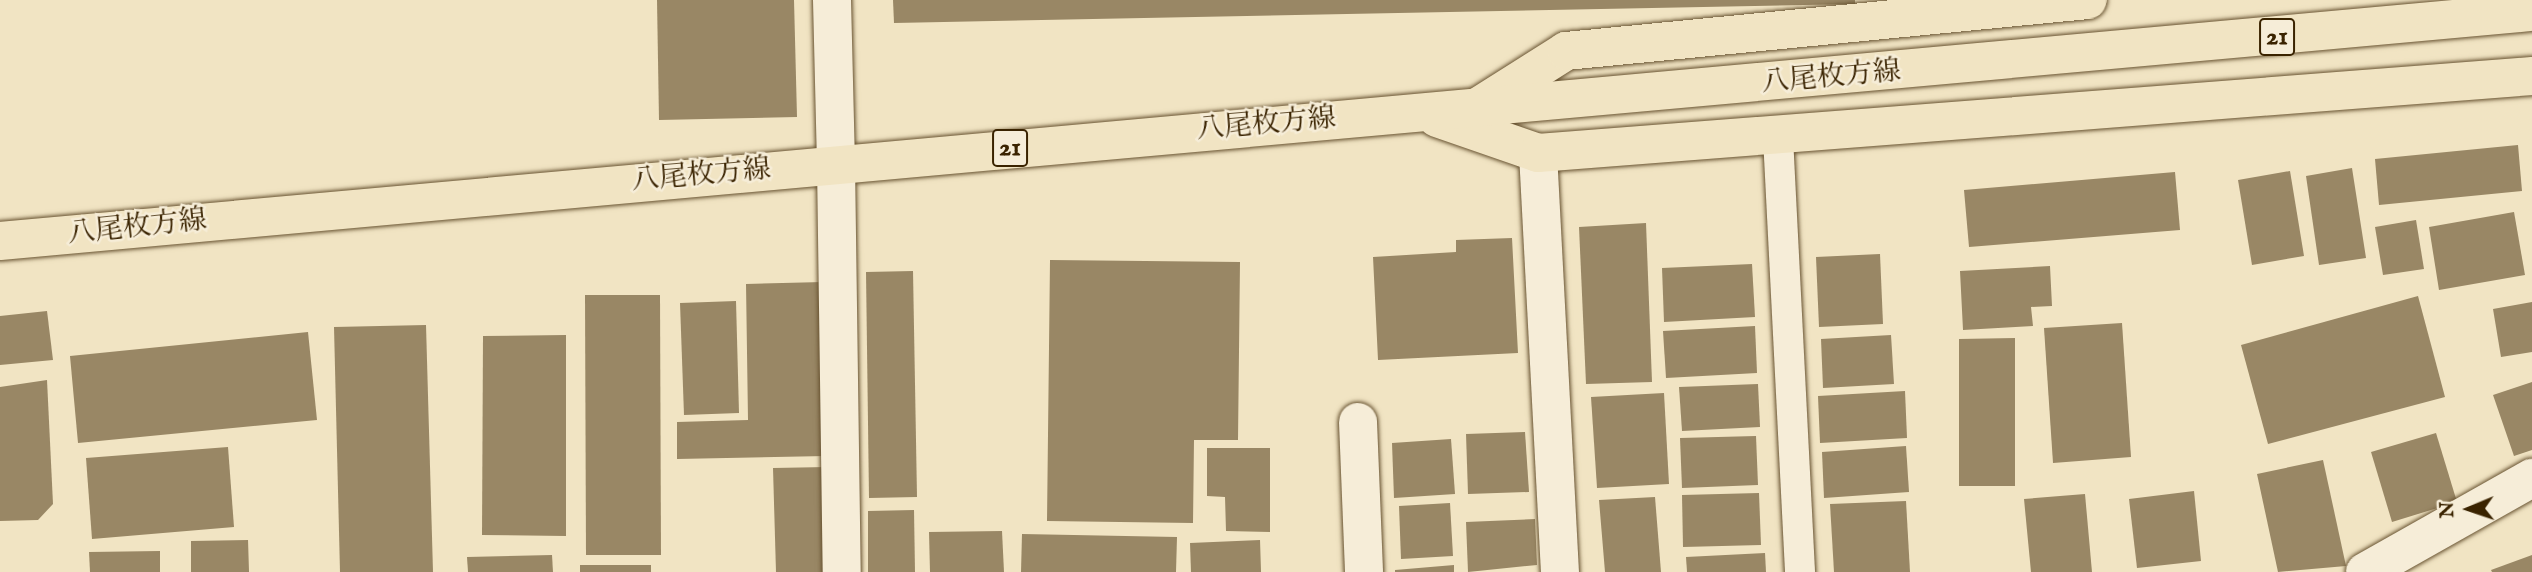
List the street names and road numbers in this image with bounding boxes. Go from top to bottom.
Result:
road number: 21 [2258,14,2296,60]
street label: 八尾枚方線 [1760,55,1902,101]
street label: 八尾枚方線 [1195,102,1337,148]
road number: 21 [991,125,1029,170]
street label: 八尾枚方線 [630,153,772,199]
street label: 八尾枚方線 [66,204,208,252]

